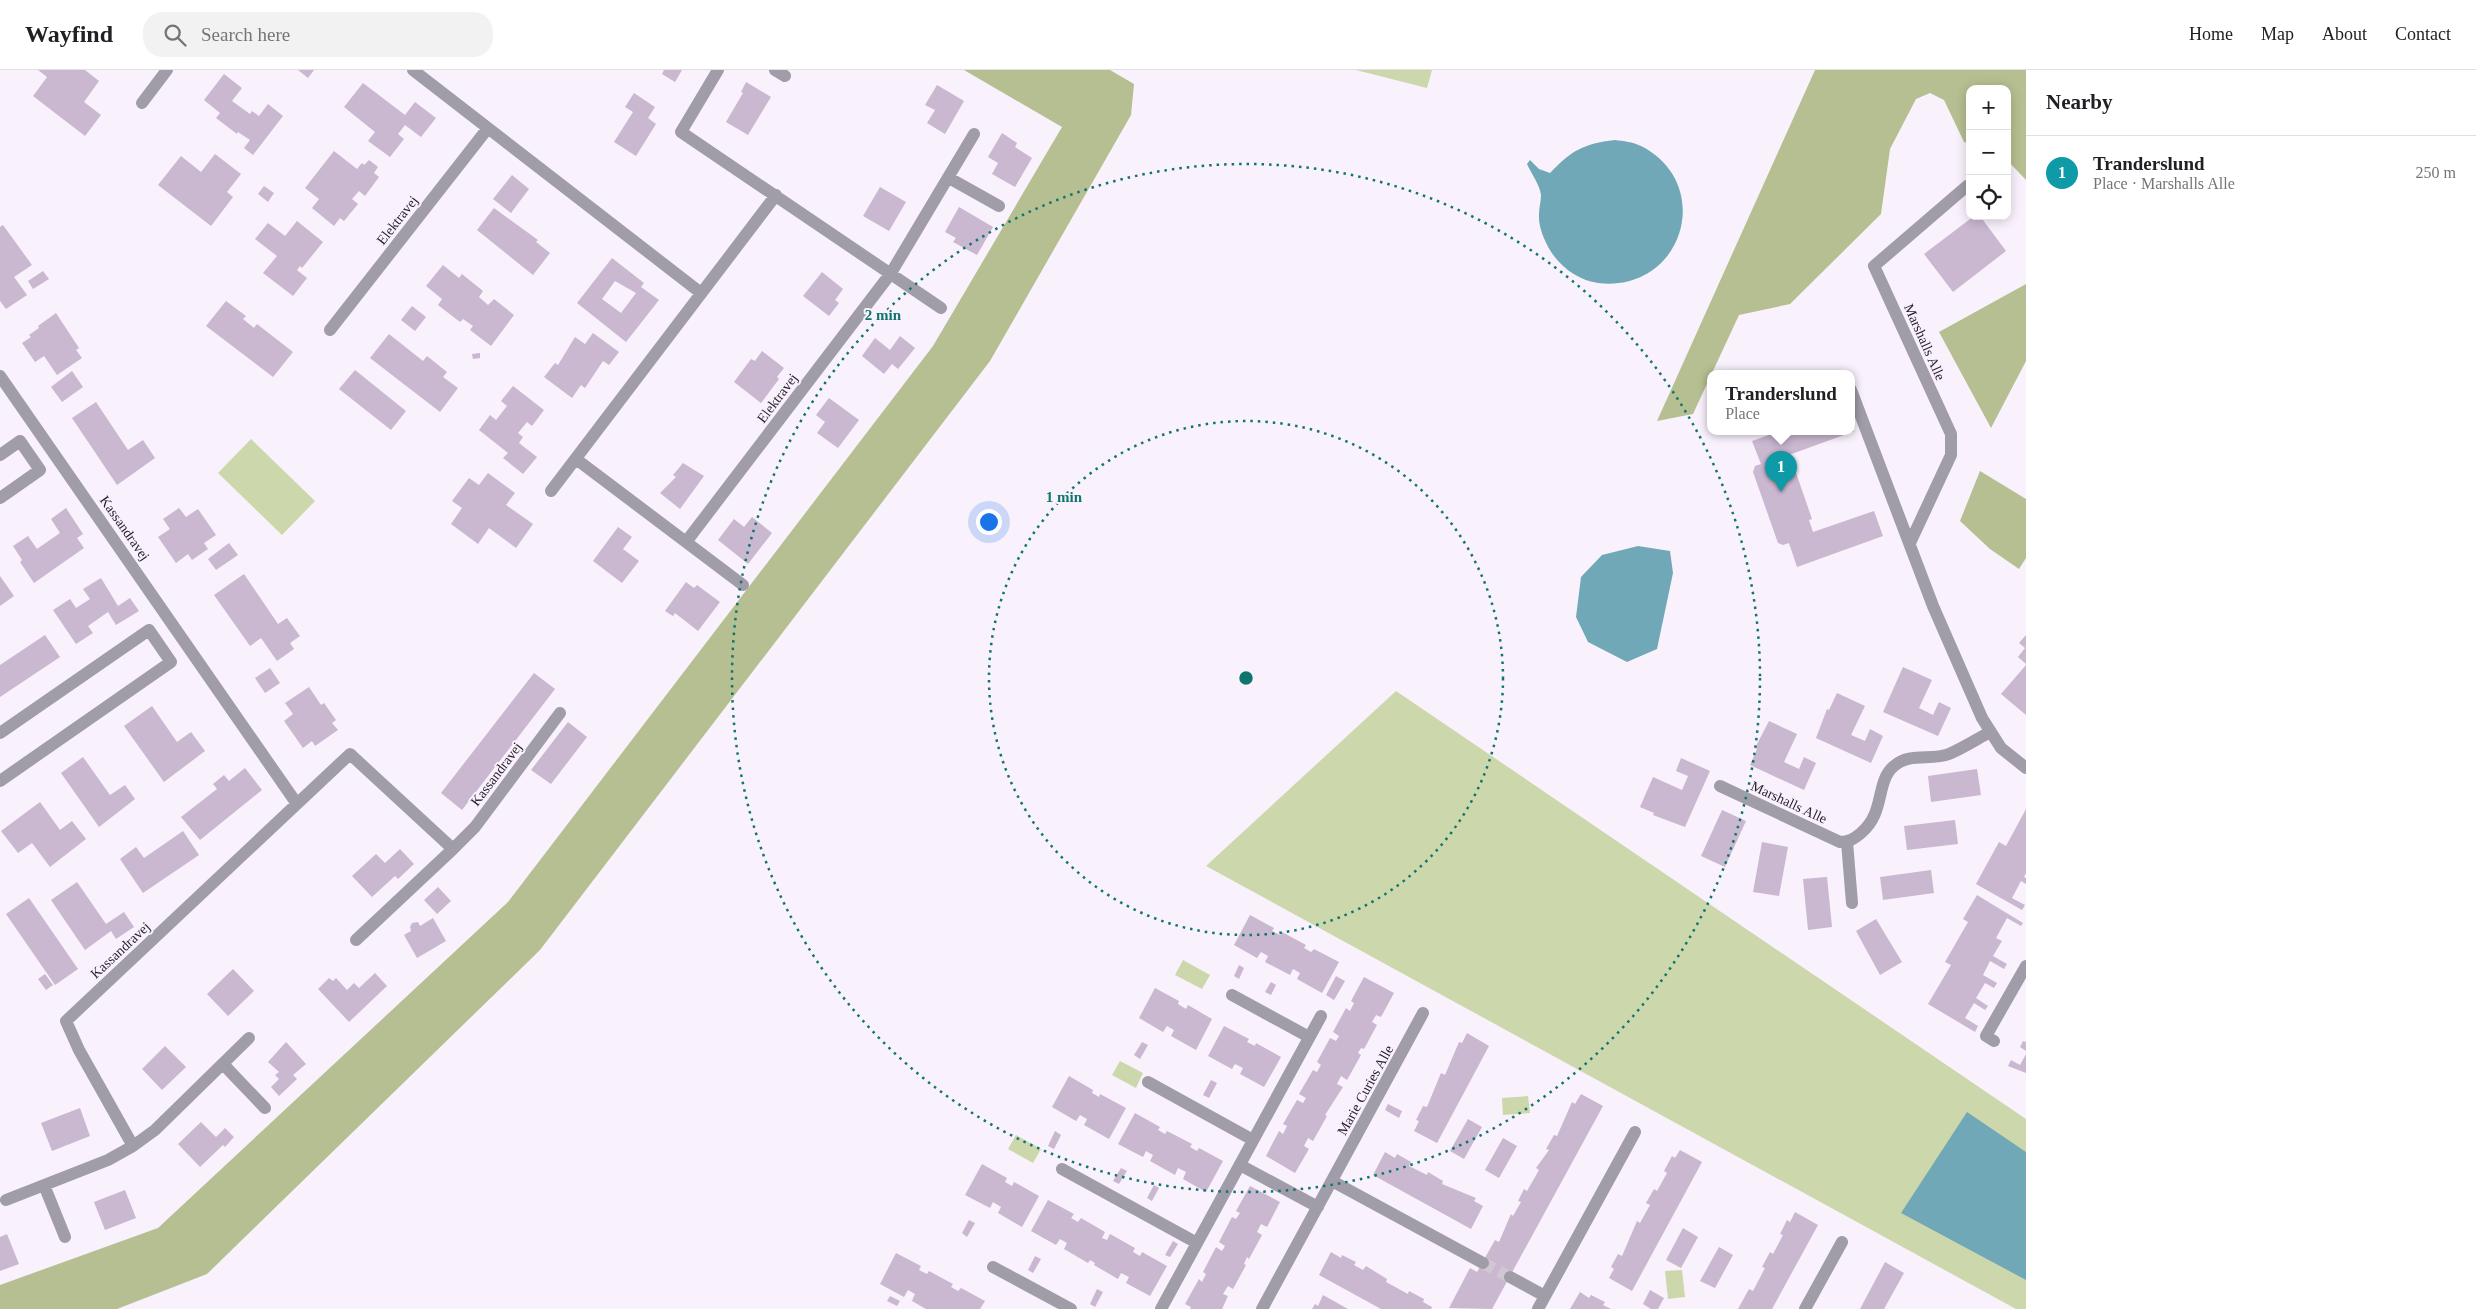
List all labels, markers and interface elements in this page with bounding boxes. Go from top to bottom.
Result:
search box [143,12,493,57]
text: Wayfind [25,21,113,47]
icon: search [161,21,189,49]
text: Search here [201,24,290,45]
text: Home [2189,24,2233,44]
text: Map [2261,24,2294,44]
text: About [2322,24,2367,44]
text: Contact [2395,24,2451,44]
map controls [1966,85,2011,220]
button: + [1966,85,2011,130]
text: Nearby [2046,90,2113,114]
button: − [1966,130,2011,175]
text: Tranderslund [2093,153,2205,174]
text: 1 [2058,164,2066,181]
text: 250 m [2416,164,2456,181]
button: locate [1966,175,2011,220]
text: Place · Marshalls Alle [2093,175,2235,192]
street label: Elektravej [374,193,421,248]
street label: Marshalls Alle [1901,302,1948,383]
text: 2 min [865,307,902,323]
popup [1707,370,1855,435]
street label: Elektravej [754,371,801,426]
text: Tranderslund [1725,383,1837,404]
text: Place [1725,405,1760,422]
pin: 1 [1765,451,1797,492]
text: 1 min [1046,489,1083,505]
street label: Kassandravej [97,493,152,563]
your location [976,509,1002,535]
centre of rings [1237,669,1255,687]
street label: Kassandravej [468,740,525,809]
street label: Marshalls Alle [1748,778,1829,827]
street label: Kassandravej [88,919,153,982]
street label: Marie Curies Alle [1335,1043,1396,1138]

